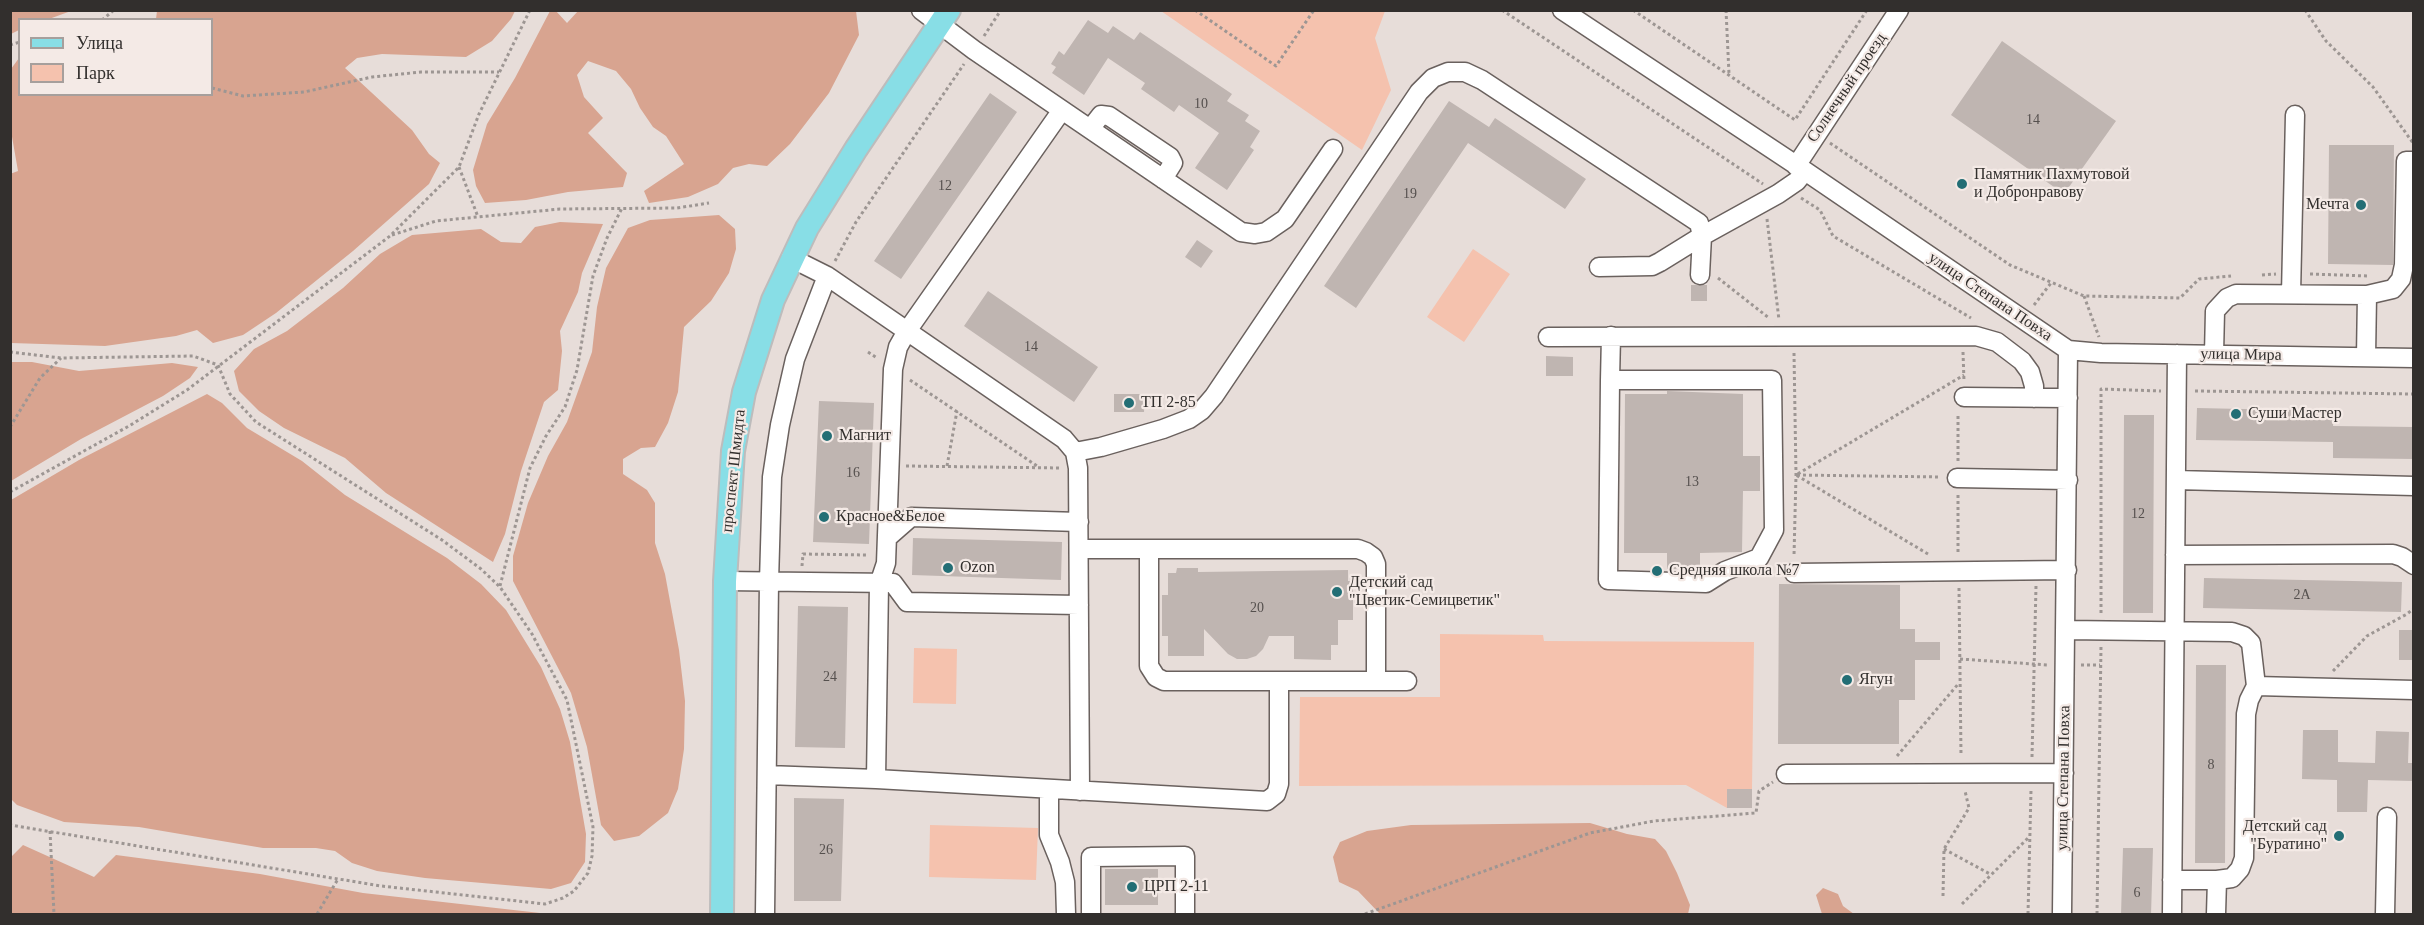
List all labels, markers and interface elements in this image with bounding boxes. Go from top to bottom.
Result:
legend [18,18,213,96]
street label: Солнечный проезд [1803,30,1891,146]
text: Улица [76,33,123,53]
text: Парк [76,63,115,83]
house number: 10 [1194,96,1208,112]
house number: 14 [2026,112,2040,128]
place label: Памятник Пахмутовой и Добронравову [1974,165,2130,203]
marker: Памятник Пахмутовой и Добронравову [1955,177,1969,191]
house number: 12 [938,178,952,194]
house number: 19 [1403,186,1417,202]
place label: Мечта [2306,195,2349,215]
marker: Мечта [2354,198,2368,212]
street label: улица Степана Повха [1924,248,2056,346]
house number: 14 [1024,339,1038,355]
street label: улица Мира [2200,345,2282,365]
place label: ТП 2-85 [1141,393,1196,413]
marker: ТП 2-85 [1122,396,1136,410]
place label: Суши Мастер [2248,404,2342,424]
marker: Суши Мастер [2229,407,2243,421]
street label: проспект Шмидта [718,409,750,533]
place label: Магнит [839,426,891,446]
marker: Магнит [820,429,834,443]
house number: 16 [846,465,860,481]
house number: 13 [1685,474,1699,490]
house number: 12 [2131,506,2145,522]
place label: Красное&Белое [836,507,945,527]
marker: Красное&Белое [817,510,831,524]
place label: Ozon [960,558,995,578]
marker: Ozon [941,561,955,575]
place label: Средняя школа №7 [1669,561,1799,581]
marker: Средняя школа №7 [1650,564,1664,578]
place label: Детский сад "Цветик-Семицветик" [1349,573,1500,611]
marker: Детский сад "Цветик-Семицветик" [1330,585,1344,599]
house number: 2А [2293,587,2311,603]
house number: 20 [1250,600,1264,616]
house number: 24 [823,669,837,685]
place label: Ягун [1859,670,1893,690]
marker: Ягун [1840,673,1854,687]
street label: улица Степана Повха [2053,705,2075,851]
house number: 8 [2208,757,2214,773]
place label: Детский сад "Буратино" [2243,817,2327,855]
marker: Детский сад "Буратино" [2332,829,2346,843]
house number: 26 [819,842,833,858]
place label: ЦРП 2-11 [1144,877,1209,897]
marker: ЦРП 2-11 [1125,880,1139,894]
house number: 6 [2134,885,2140,901]

